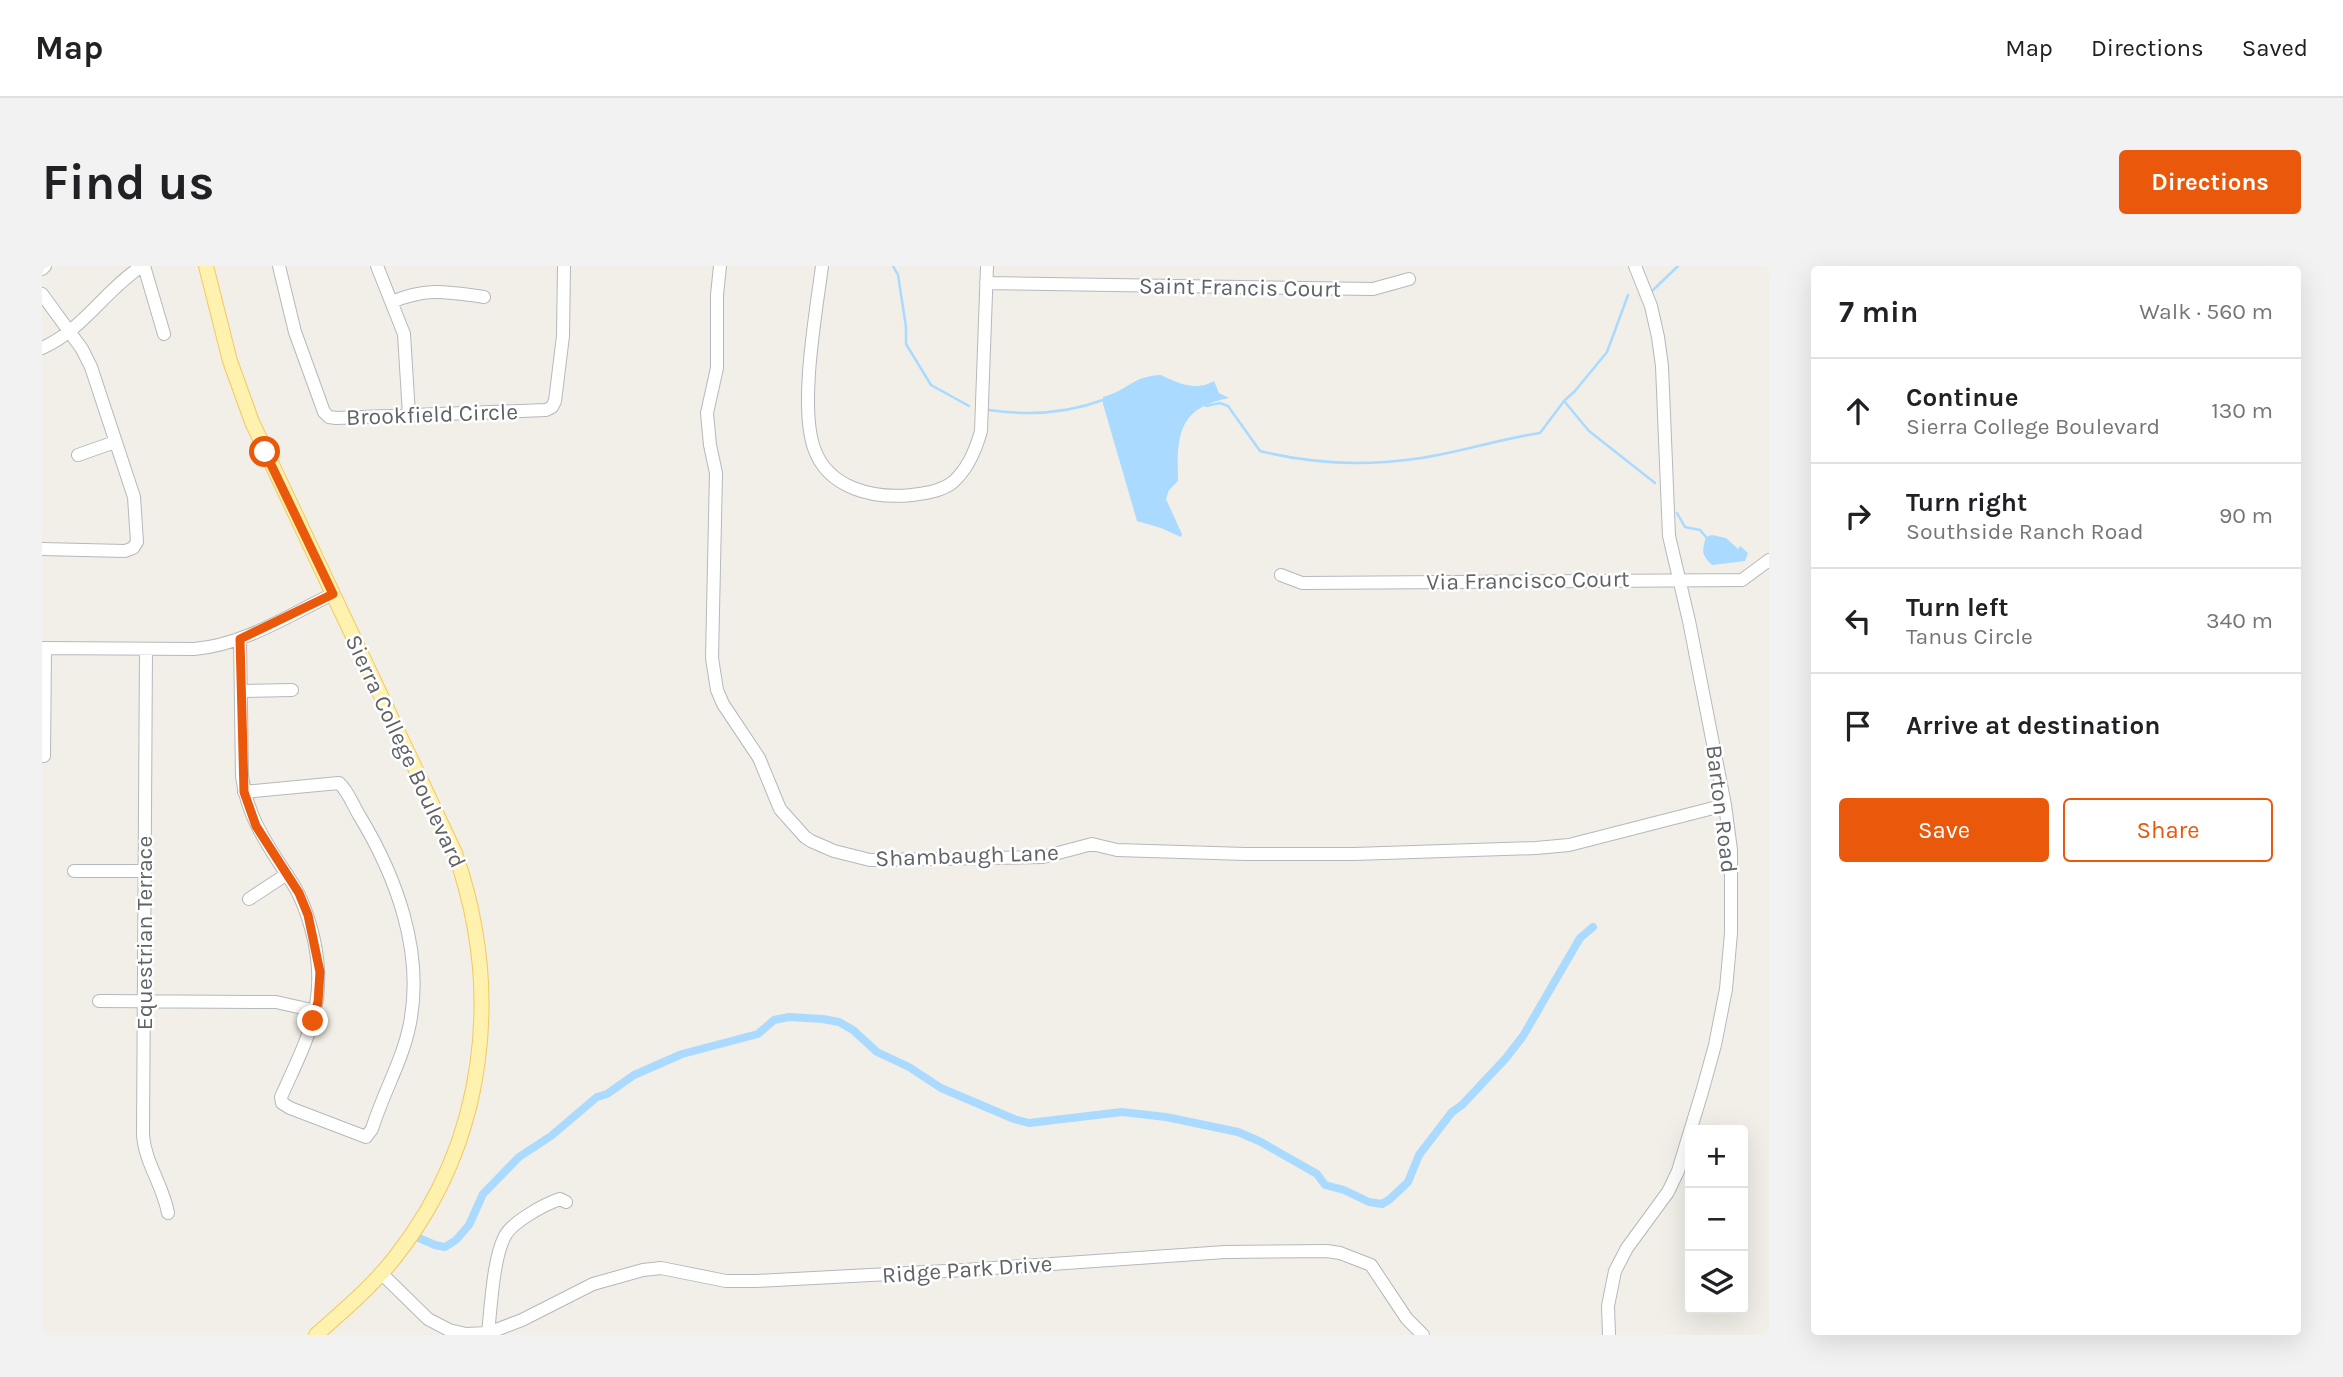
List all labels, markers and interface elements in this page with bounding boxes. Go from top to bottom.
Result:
text: Map [35,29,103,67]
text: Map [2005,34,2053,62]
text: Directions [2091,34,2204,62]
text: Saved [2242,34,2308,62]
button: Directions [2119,150,2301,214]
text: Find us [42,154,214,211]
street label: Saint Francis Court [1139,272,1342,303]
text: 7 min [1839,294,1919,330]
text: Walk · 560 m [2139,298,2273,325]
text: Continue [1906,382,2018,413]
icon: ahead [1839,392,1877,430]
text: 130 m [2211,397,2273,424]
street label: Brookfield Circle [346,398,519,431]
text: Sierra College Boulevard [1906,413,2160,440]
route start [249,436,280,467]
text: Turn right [1906,487,2027,518]
icon: right [1839,497,1877,535]
text: 90 m [2219,502,2273,529]
text: Southside Ranch Road [1906,518,2144,545]
street label: Via Francisco Court [1426,565,1630,596]
text: Turn left [1906,592,2008,623]
icon: left [1839,602,1877,640]
text: 340 m [2206,607,2273,634]
text: Tanus Circle [1906,623,2033,650]
street label: Sierra College Boulevard [340,630,471,872]
icon: arrive [1839,707,1877,745]
text: Arrive at destination [1906,710,2160,741]
street label: Barton Road [1700,744,1743,875]
button: Save [1839,798,2049,862]
button: Share [2063,798,2273,862]
street label: Equestrian Terrace [131,836,158,1030]
street label: Shambaugh Lane [875,839,1059,872]
route end [297,1005,328,1036]
map controls [1685,1125,1748,1314]
button: + [1685,1125,1748,1188]
button: − [1685,1188,1748,1251]
street label: Ridge Park Drive [881,1250,1053,1289]
button: layers [1685,1251,1748,1314]

